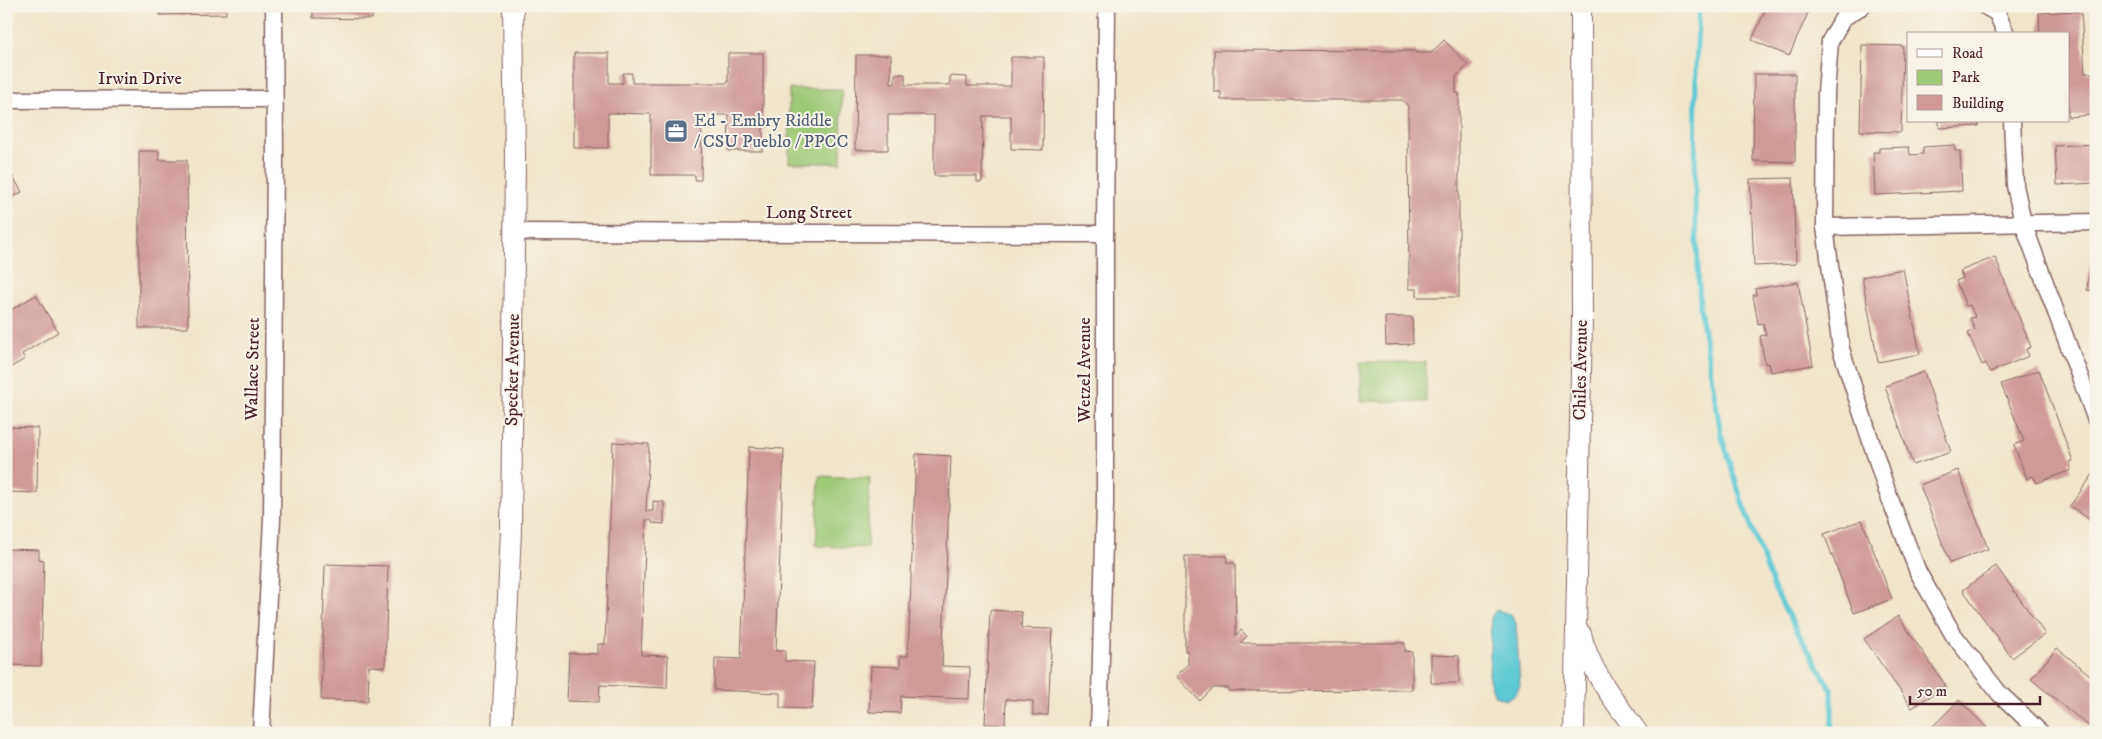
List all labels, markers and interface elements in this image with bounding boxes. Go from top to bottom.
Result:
legend [1907,32,2070,122]
text: Road [1952,44,1984,63]
street label: Irwin Drive [98,68,182,90]
text: Park [1952,68,1981,87]
text: Building [1952,94,2004,113]
place label: Ed - Embry Riddle / CSU Pueblo / PPCC [694,110,848,153]
office icon: Ed - Embry Riddle / CSU Pueblo / PPCC [663,118,689,144]
street label: Long Street [766,202,852,224]
street label: Specker Avenue [501,314,525,426]
street label: Wallace Street [241,317,265,422]
street label: Wetzel Avenue [1074,317,1096,424]
street label: Chiles Avenue [1569,320,1593,420]
scale bar [1910,674,2040,706]
text: 50 m [1917,682,1947,701]

